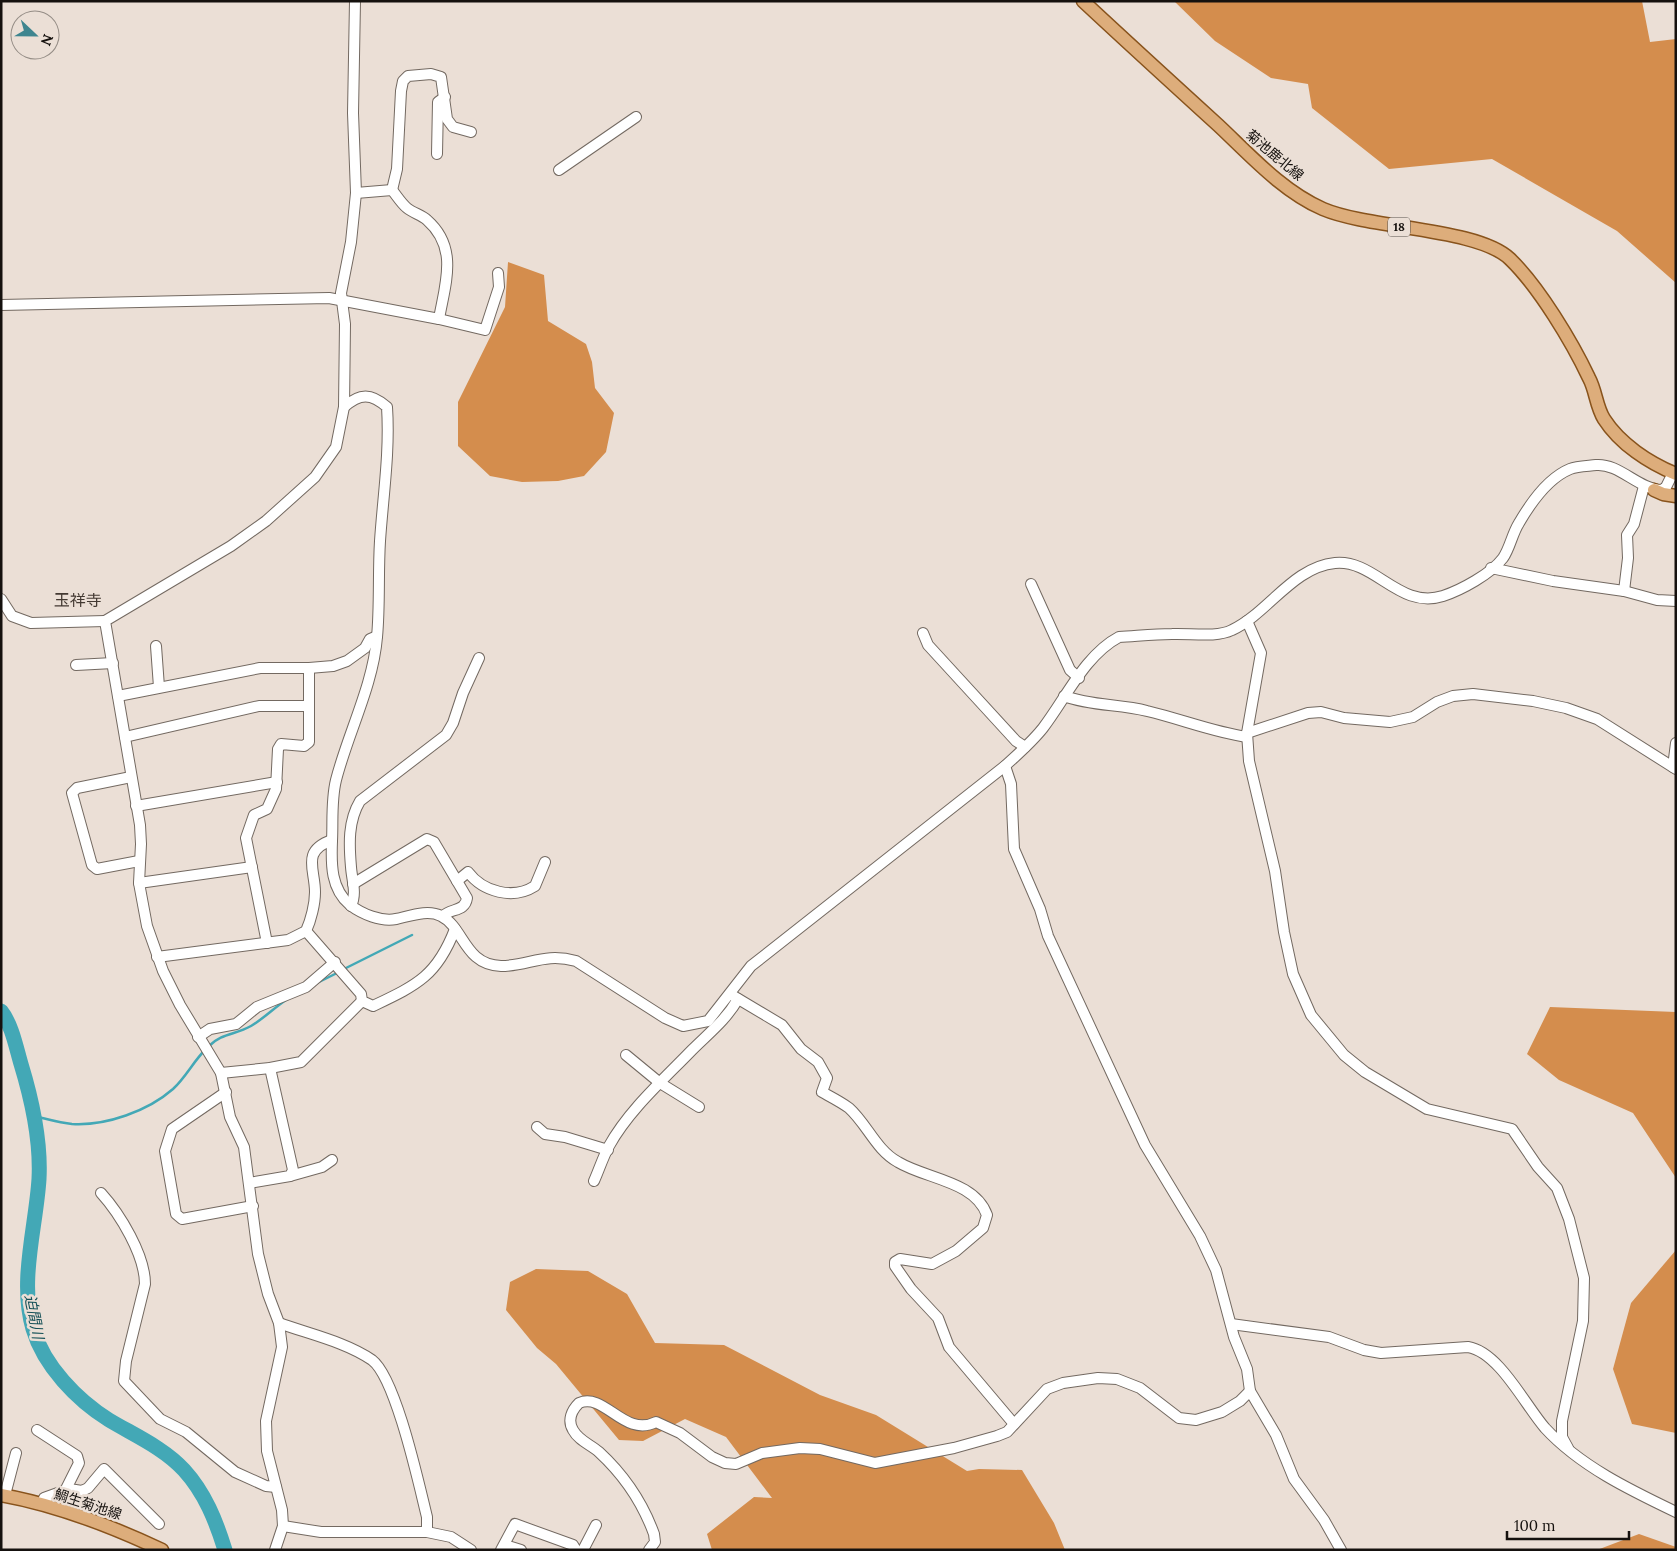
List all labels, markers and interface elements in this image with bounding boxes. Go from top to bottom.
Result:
north arrow [10,10,60,60]
text: N [37,31,57,48]
street label: 菊池鹿北線 [1242,126,1308,184]
road number: 18 [1388,218,1410,236]
district label: 玉祥寺 [54,590,102,610]
water label: 迫間川 [21,1293,48,1343]
street label: 鯛生菊池線 [52,1485,124,1523]
scale bar [1507,1508,1630,1540]
text: 100 m [1514,1516,1555,1535]

